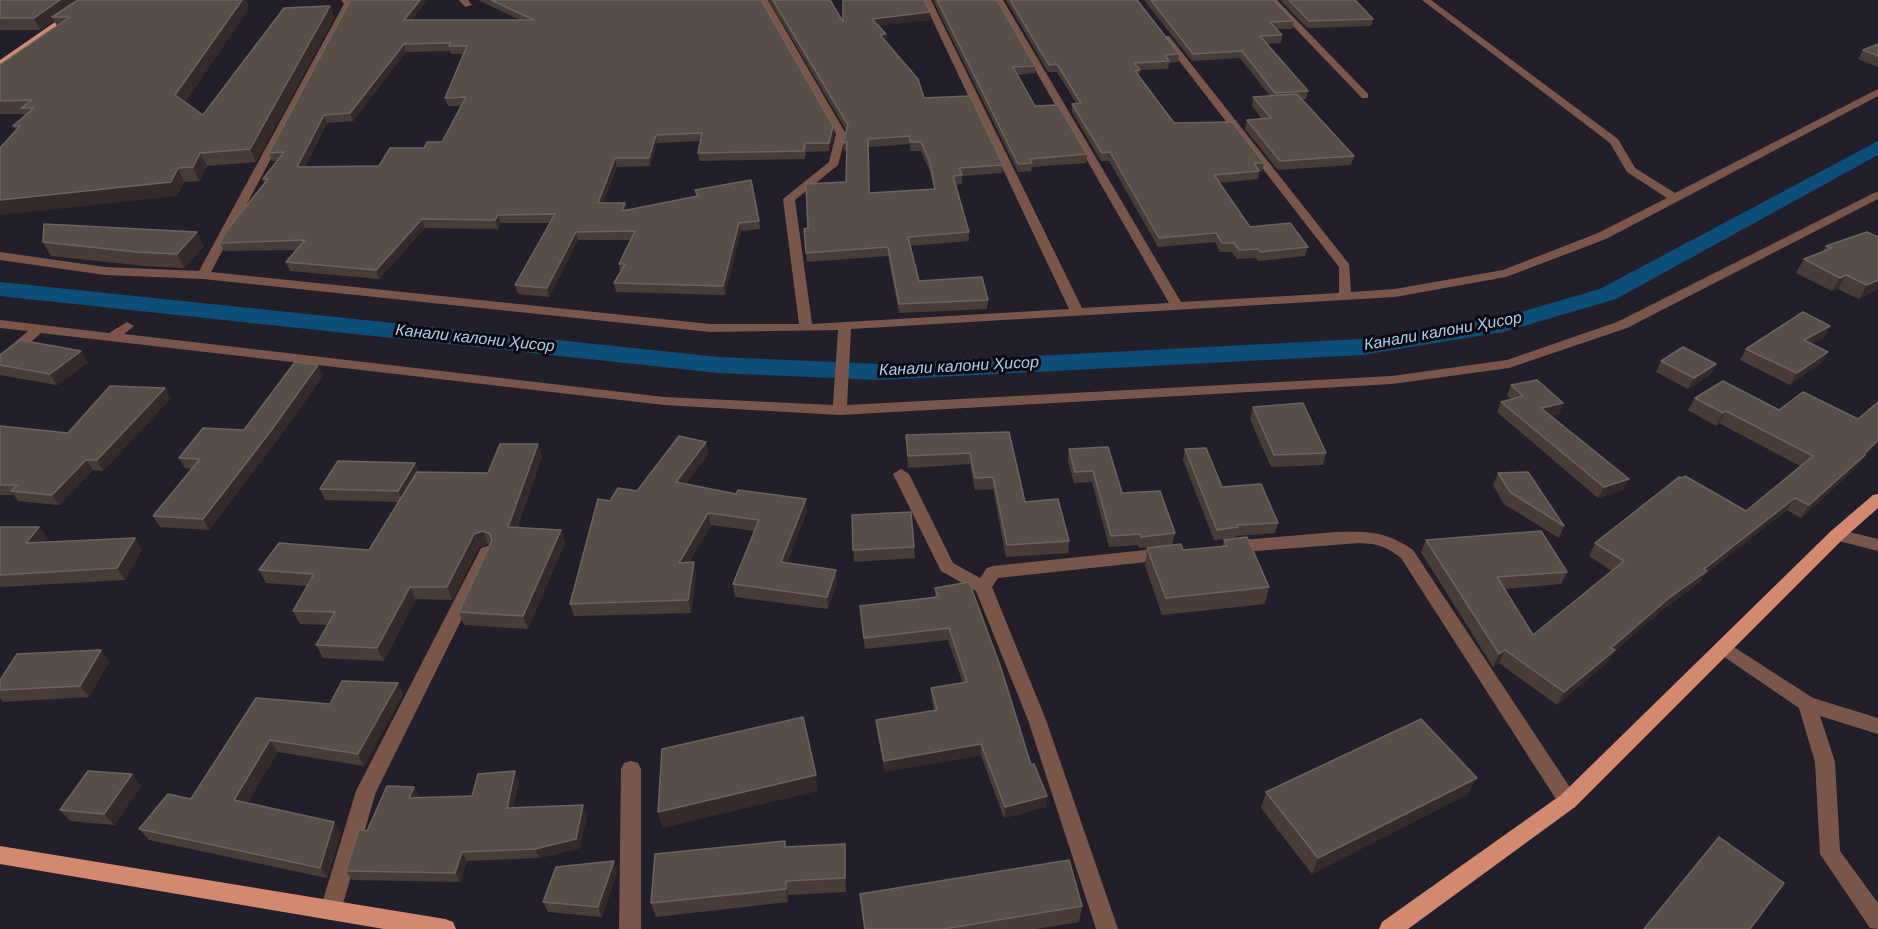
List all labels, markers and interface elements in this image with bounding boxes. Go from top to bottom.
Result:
water label: Канали калони Ҳисор [1363,309,1523,355]
water label: Канали калони Ҳисор [394,321,556,357]
water label: Канали калони Ҳисор [879,353,1039,381]

